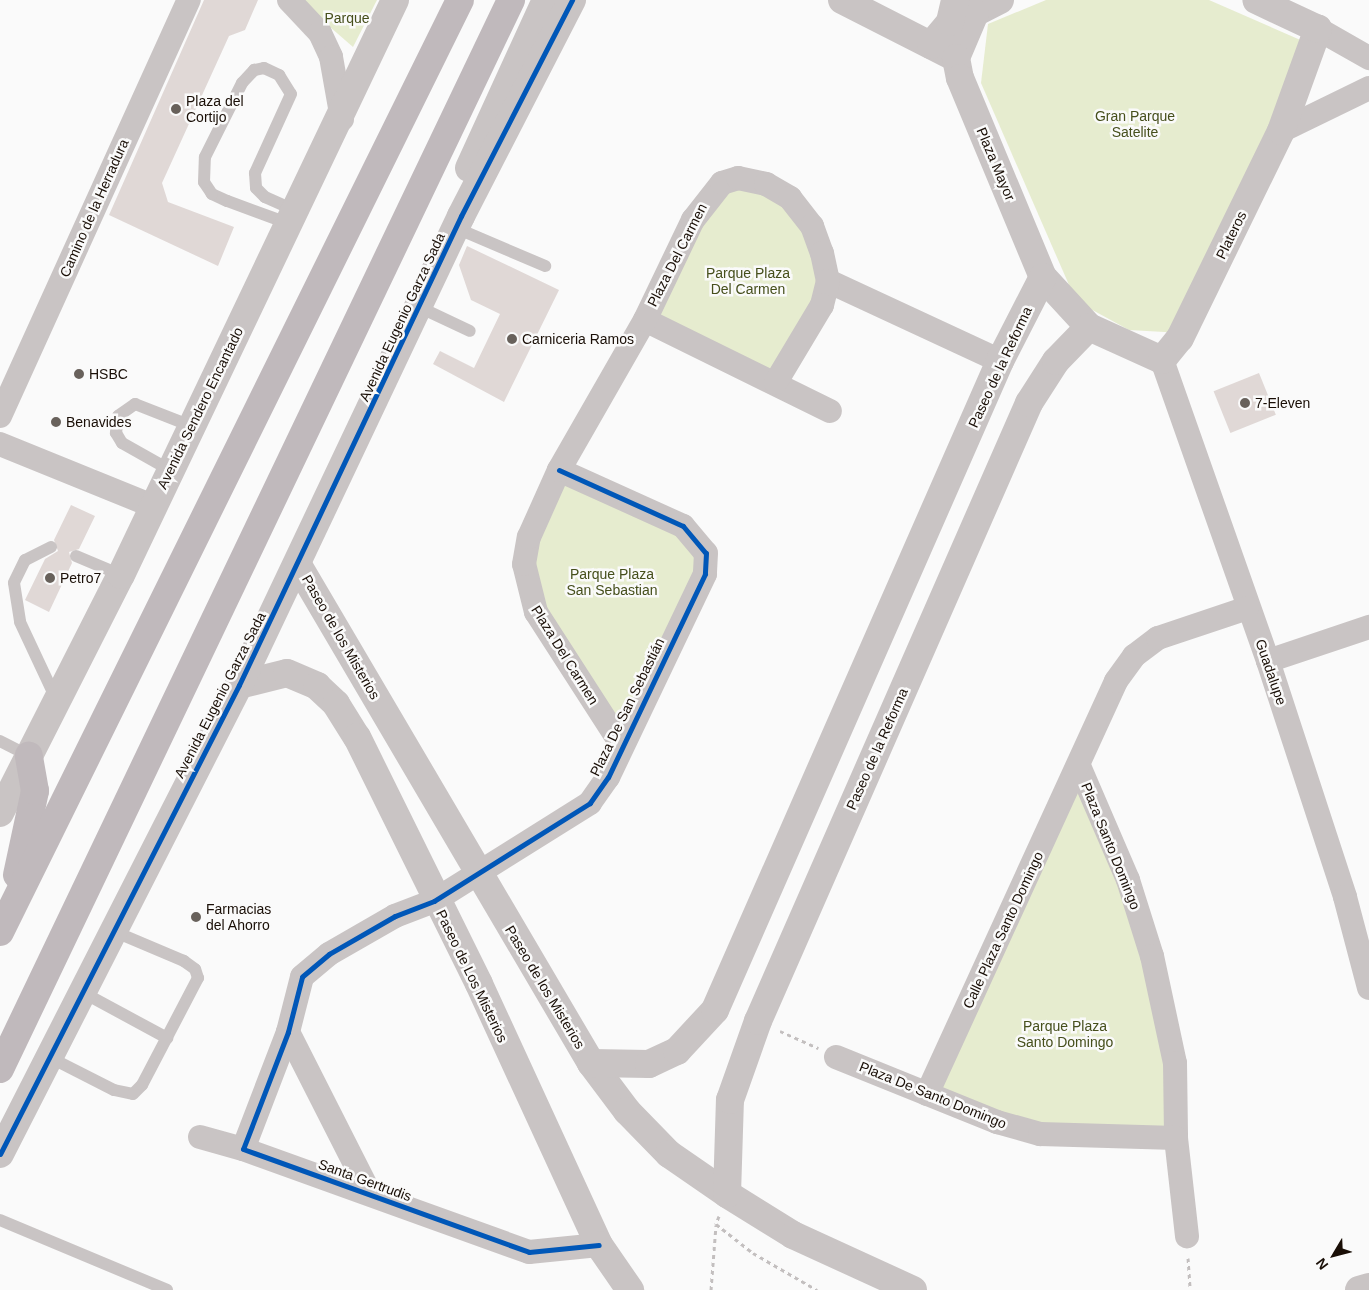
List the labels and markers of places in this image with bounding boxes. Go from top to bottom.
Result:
place label: Plaza del Cortijo [186,93,244,125]
marker: Plaza del Cortijo [170,103,182,115]
place label: Carniceria Ramos [522,331,634,347]
marker: Carniceria Ramos [506,333,518,345]
place label: HSBC [89,366,128,382]
marker: HSBC [73,368,85,380]
place label: 7-Eleven [1255,395,1310,411]
marker: 7-Eleven [1239,397,1251,409]
place label: Benavides [66,414,131,430]
marker: Benavides [50,416,62,428]
place label: Petro7 [60,570,101,586]
marker: Petro7 [44,572,56,584]
place label: Farmacias del Ahorro [206,901,271,934]
marker: Farmacias del Ahorro [190,911,202,923]

